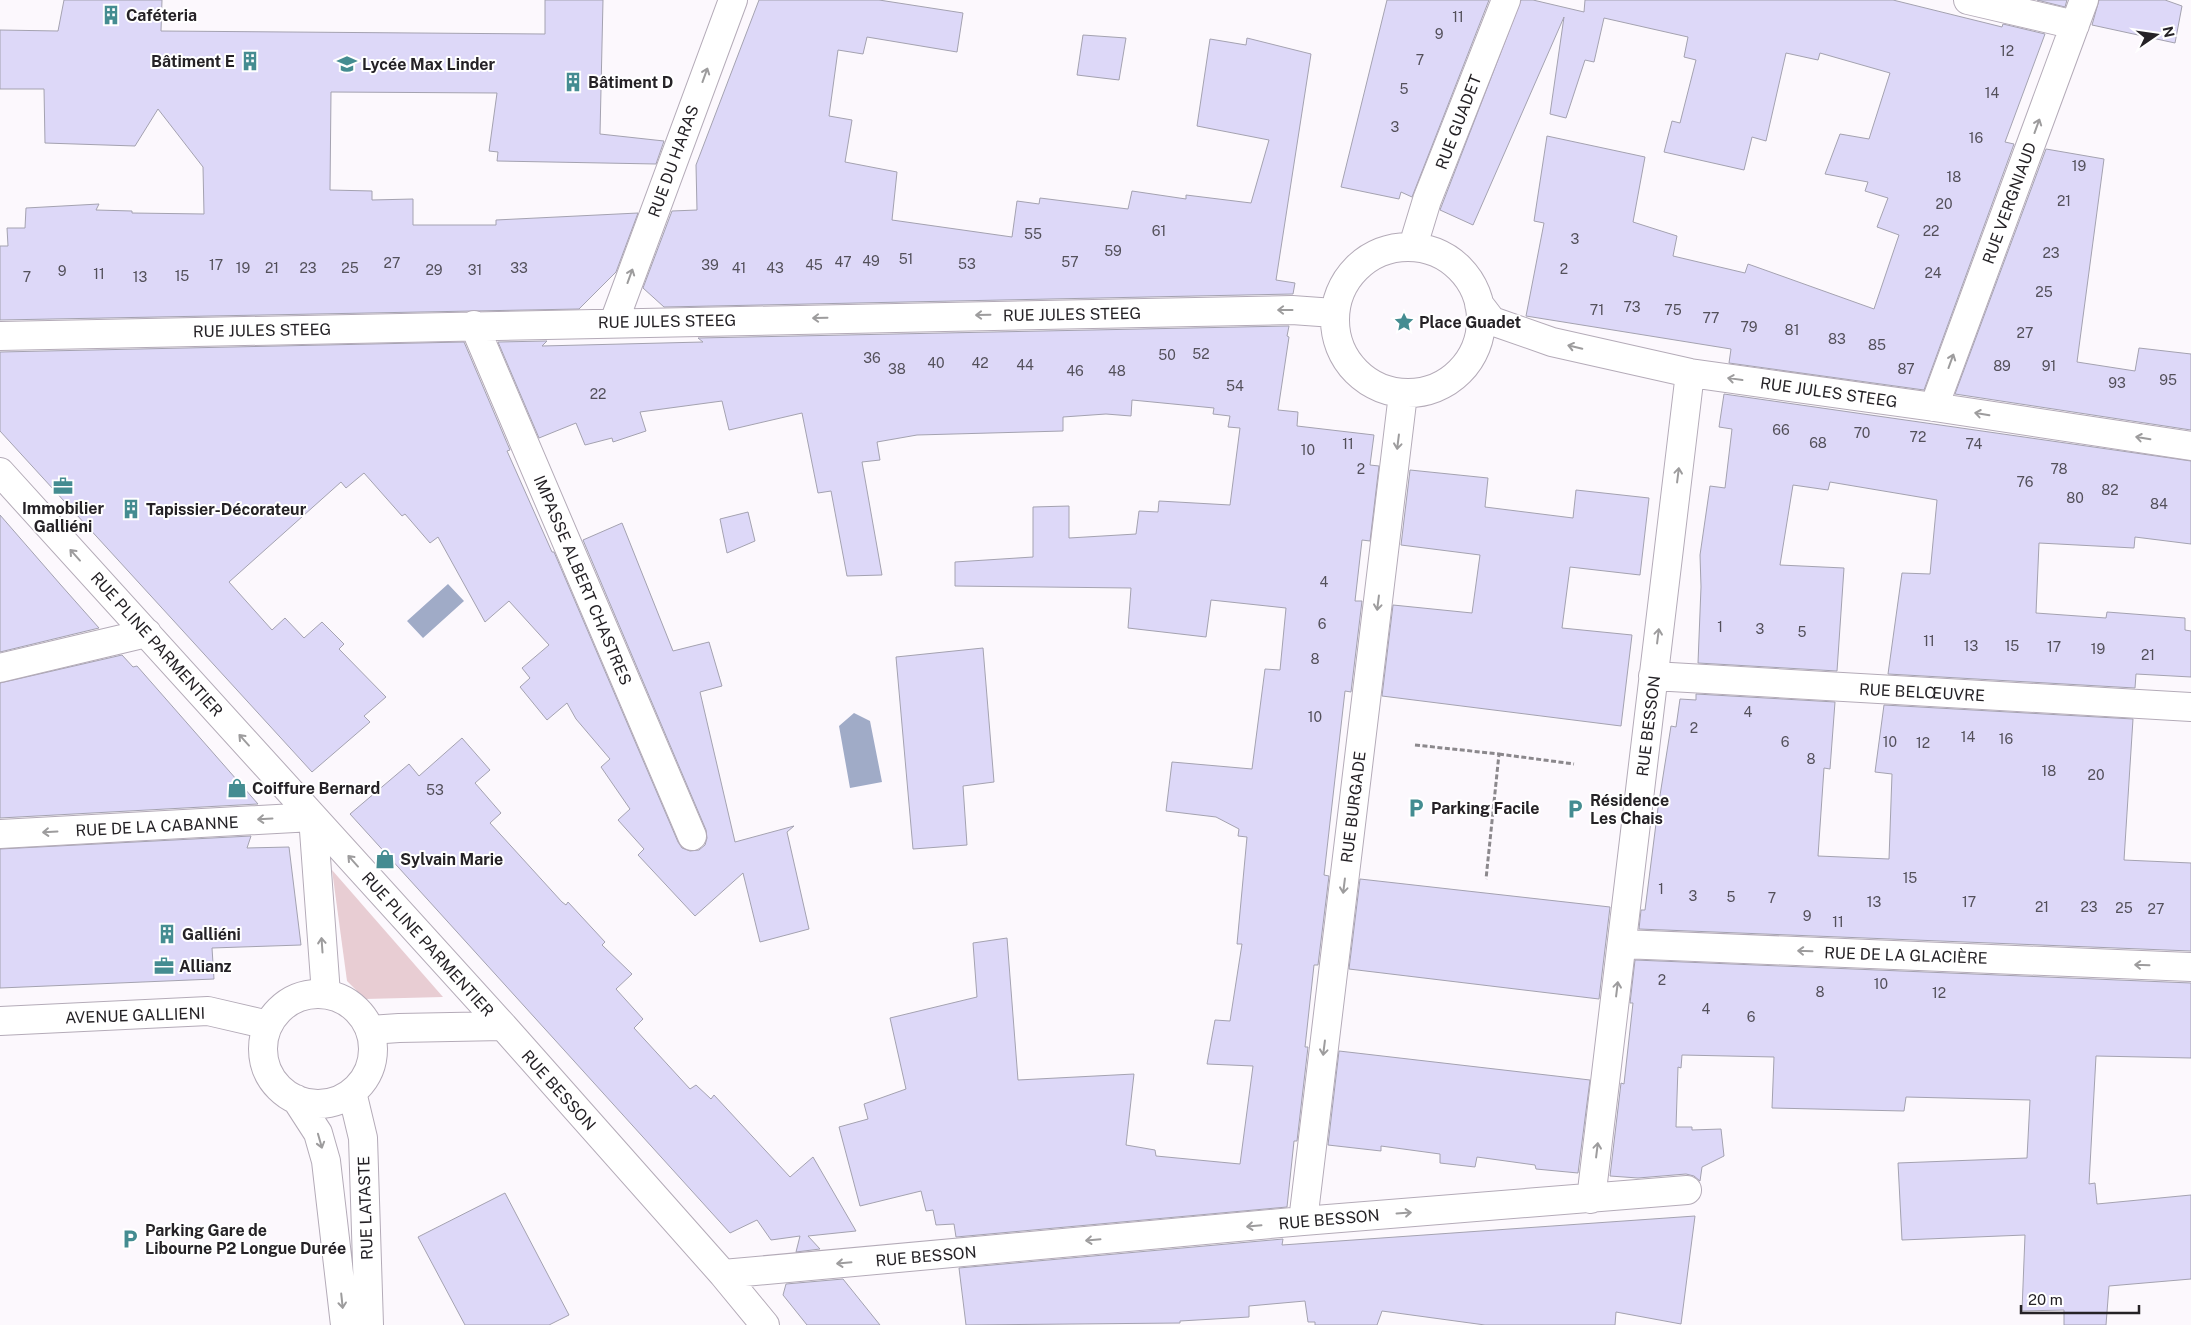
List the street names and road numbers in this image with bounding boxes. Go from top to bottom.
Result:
street label: RUE GUADET [1432,72,1485,172]
street label: RUE DU HARAS [644,102,703,220]
street label: RUE VERGNIAUD [1979,140,2040,267]
street label: RUE JULES STEEG [1003,304,1141,325]
street label: RUE JULES STEEG [598,311,736,332]
street label: RUE JULES STEEG [193,320,331,341]
street label: RUE JULES STEEG [1759,373,1899,412]
street label: IMPASSE ALBERT CHASTRES [530,473,635,688]
street label: RUE PLINE PARMENTIER [87,568,227,721]
street label: RUE BESSON [1633,675,1664,778]
street label: RUE BELŒUVRE [1859,680,1985,705]
street label: RUE BURGADE [1337,750,1370,864]
street label: RUE DE LA CABANNE [75,813,239,840]
street label: RUE PLINE PARMENTIER [358,868,498,1021]
street label: RUE DE LA GLACIÈRE [1824,942,1988,968]
street label: AVENUE GALLIENI [65,1004,205,1027]
street label: RUE BESSON [518,1046,600,1134]
street label: RUE LATASTE [354,1156,377,1260]
street label: RUE BESSON [1278,1206,1380,1233]
street label: RUE BESSON [875,1243,977,1270]

